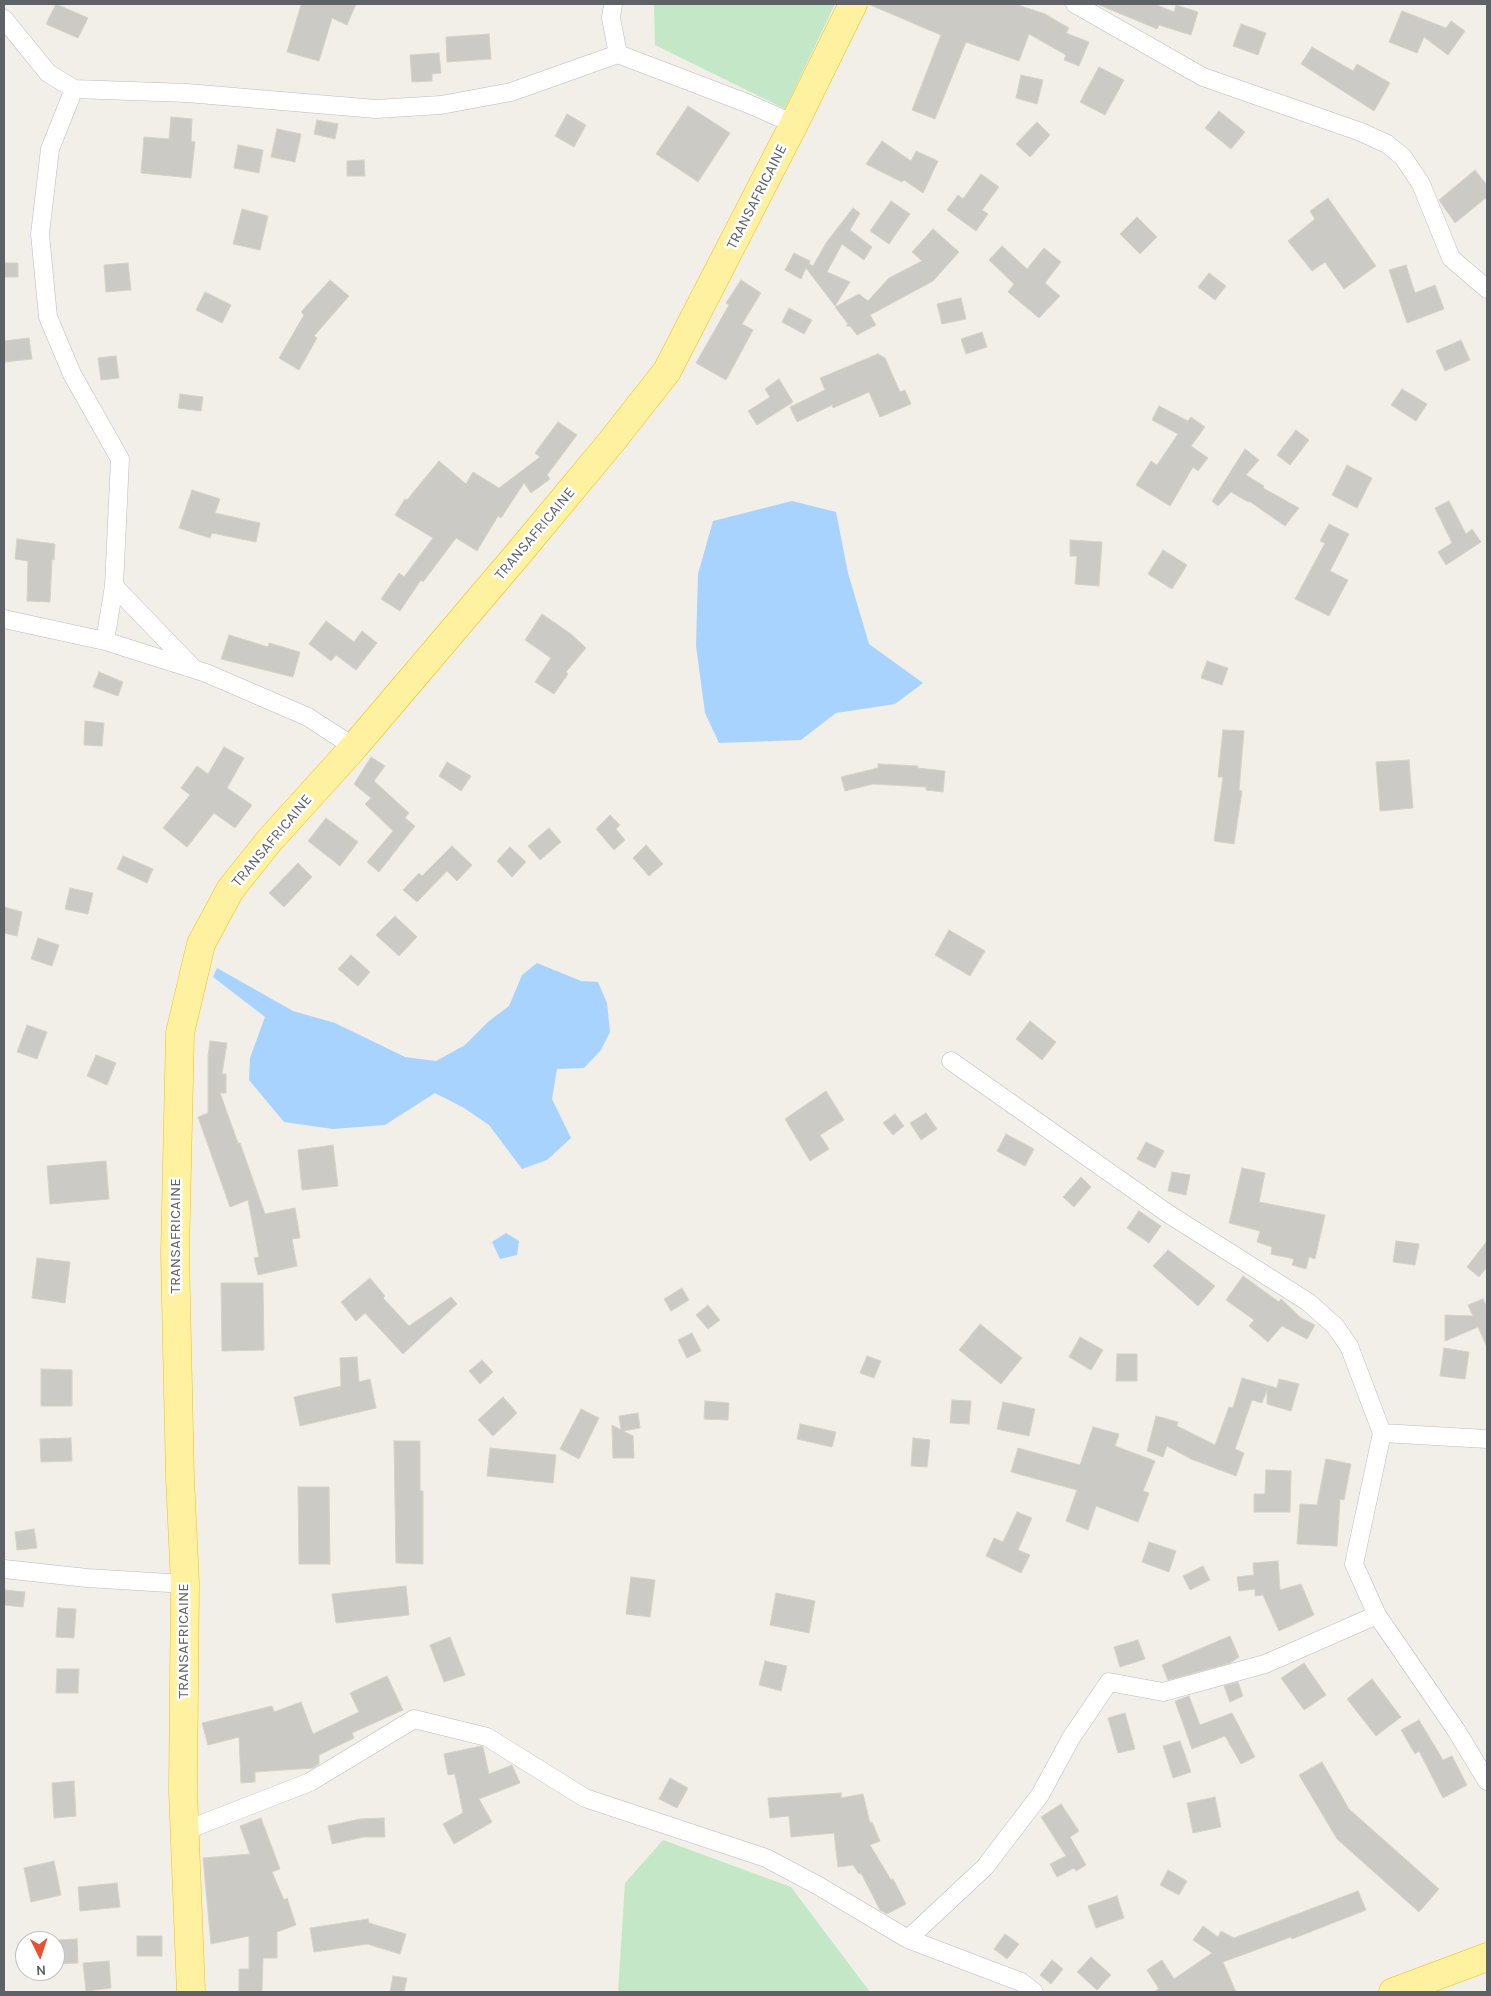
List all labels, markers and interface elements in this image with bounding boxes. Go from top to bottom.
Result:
street label: TRANSAFRICAINE [723,142,791,252]
street label: TRANSAFRICAINE [491,484,579,584]
street label: TRANSAFRICAINE [228,791,316,891]
street label: TRANSAFRICAINE [167,1178,185,1294]
street label: TRANSAFRICAINE [175,1583,193,1699]
north arrow [15,1931,65,1981]
text: N [35,1962,47,1979]

